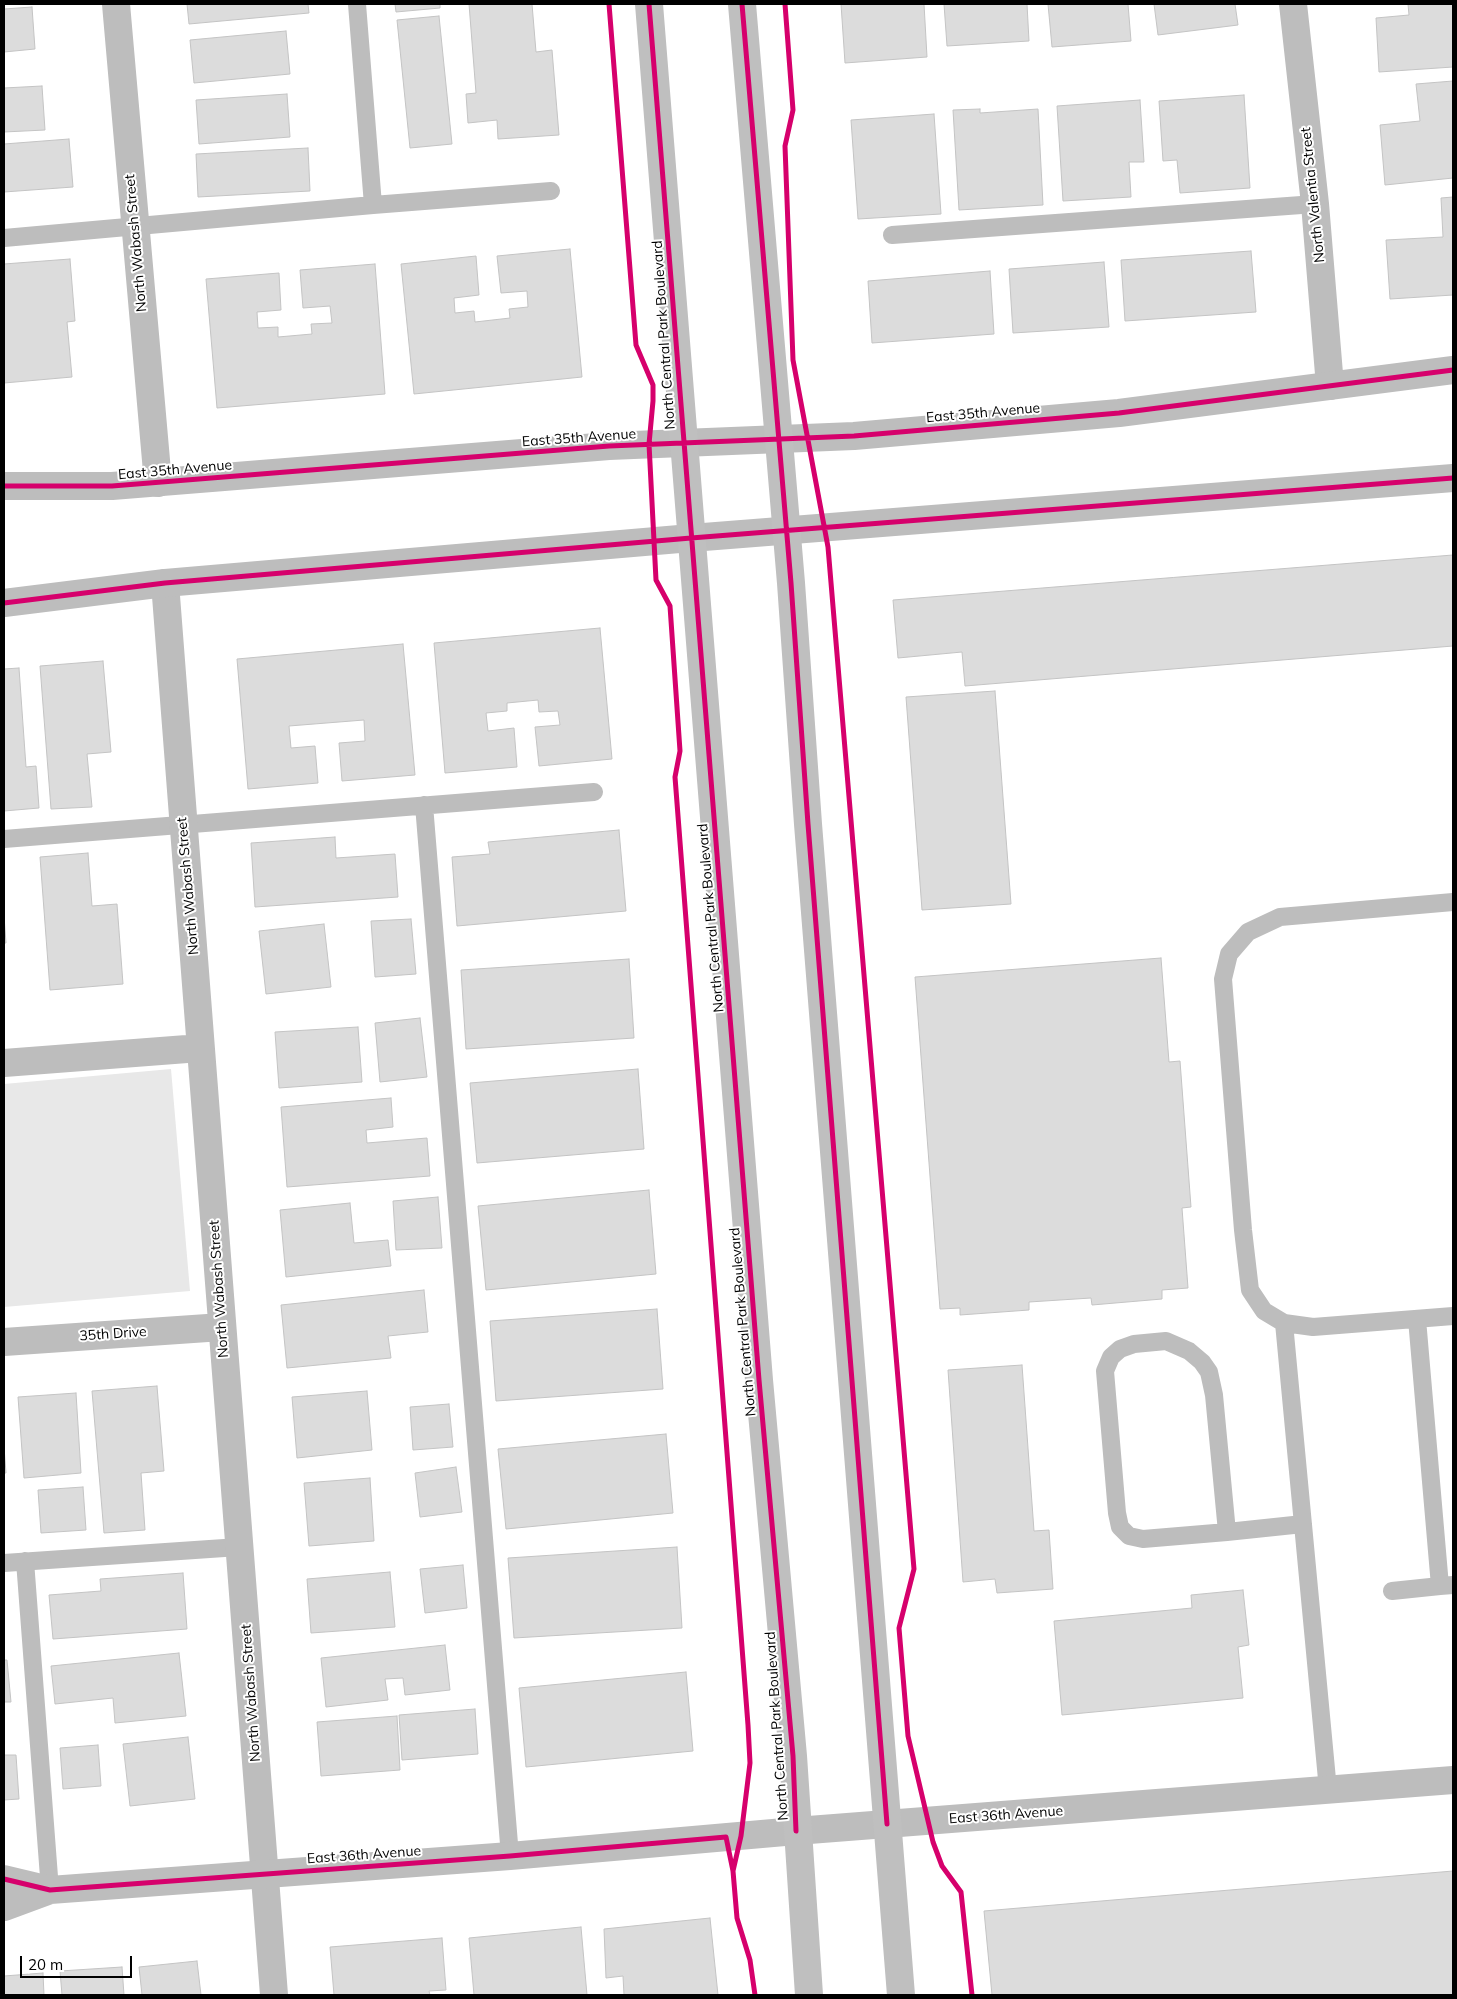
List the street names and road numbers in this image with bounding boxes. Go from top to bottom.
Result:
street label: North Valentia Street [1298,126,1328,264]
street label: North Wabash Street [122,173,150,313]
street label: North Central Park Boulevard [649,240,679,430]
street label: East 35th Avenue [925,400,1041,426]
street label: East 35th Avenue [521,426,637,450]
street label: East 35th Avenue [117,457,233,483]
street label: North Wabash Street [174,816,202,956]
street label: North Central Park Boulevard [694,823,728,1013]
street label: North Wabash Street [206,1220,232,1358]
street label: North Central Park Boulevard [726,1227,760,1417]
street label: 35th Drive [79,1323,147,1345]
street label: North Wabash Street [238,1624,264,1762]
street label: North Central Park Boulevard [762,1631,792,1821]
street label: East 36th Avenue [948,1803,1064,1827]
street label: East 36th Avenue [306,1843,422,1867]

